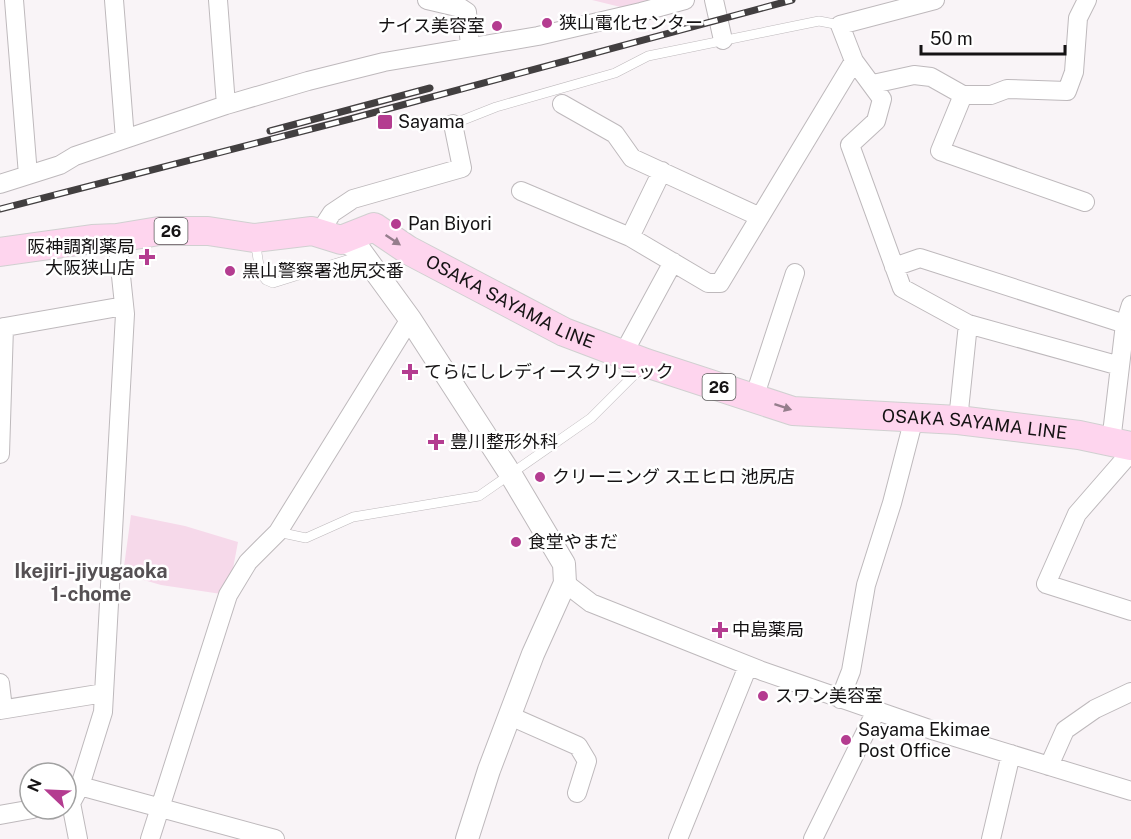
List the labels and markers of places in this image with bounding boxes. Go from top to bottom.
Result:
place label: 狭山電化センター [559,12,703,33]
place label: ナイス美容室 [378,15,485,36]
marker: 狭山電化センター [540,16,554,30]
marker: ナイス美容室 [490,19,504,33]
place label: Sayama [398,111,465,132]
marker: Sayama [376,113,394,131]
place label: Pan Biyori [408,213,492,234]
marker: Pan Biyori [389,217,403,231]
place label: 阪神調剤薬局 大阪狭山店 [27,236,135,278]
marker: 阪神調剤薬局 大阪狭山店 [140,250,154,264]
place label: 黒山警察署池尻交番 [242,260,404,281]
marker: 黒山警察署池尻交番 [223,264,237,278]
place label: てらにしレディースクリニック [424,361,674,382]
marker: てらにしレディースクリニック [401,363,419,381]
place label: 豊川整形外科 [450,431,558,452]
marker: 豊川整形外科 [427,433,445,451]
place label: クリーニング スエヒロ 池尻店 [552,466,795,487]
marker: クリーニング スエヒロ 池尻店 [533,470,547,484]
place label: 食堂やまだ [528,531,618,552]
marker: 食堂やまだ [509,535,523,549]
place label: 中島薬局 [732,619,804,640]
marker: 中島薬局 [713,623,727,637]
place label: スワン美容室 [775,685,883,706]
marker: スワン美容室 [756,689,770,703]
place label: Sayama Ekimae Post Office [858,719,990,761]
marker: Sayama Ekimae Post Office [839,733,853,747]

